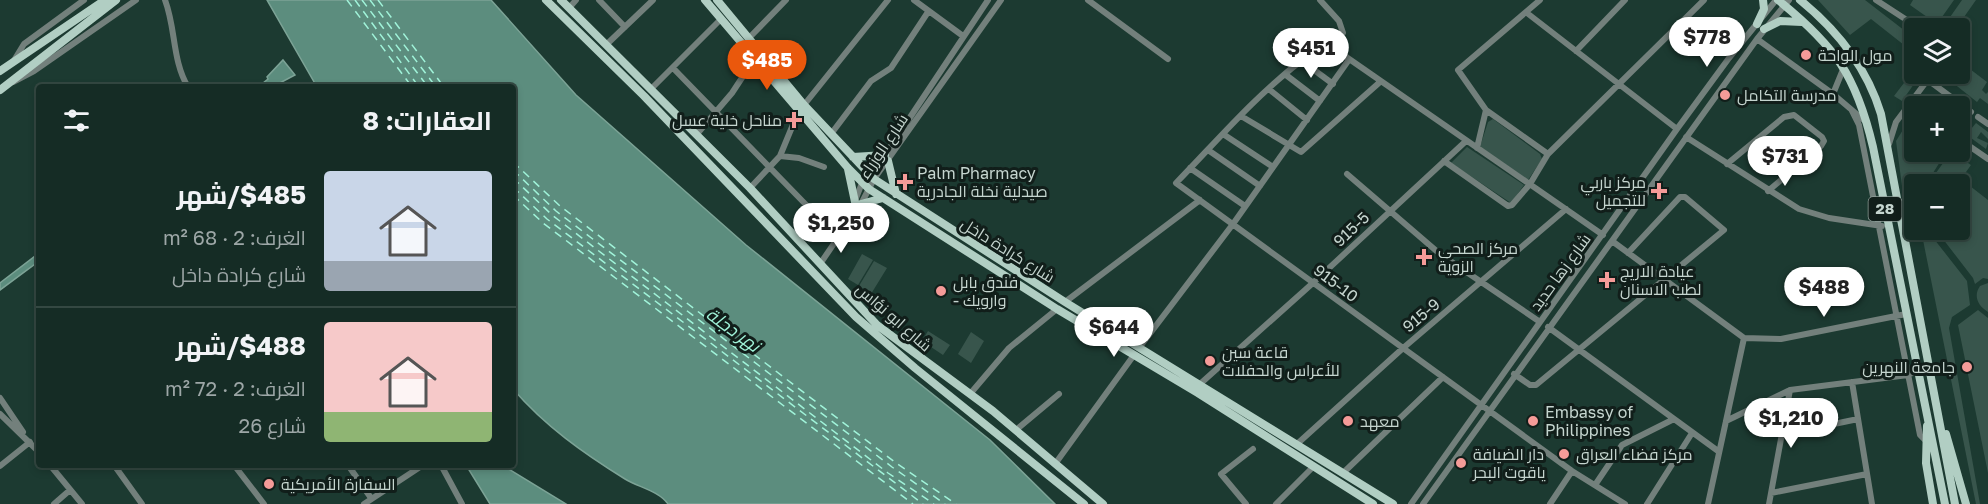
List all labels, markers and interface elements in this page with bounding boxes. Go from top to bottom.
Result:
pin: $778 [1671,17,1743,68]
map controls [1904,18,1970,240]
button: layers [1904,18,1970,84]
text: $778 [1683,24,1731,48]
pin: $451 [1275,28,1347,79]
text: $451 [1287,35,1335,59]
pin: $485 [731,40,803,91]
place label: مول الواحة [1818,45,1893,66]
text: $485 [742,47,792,71]
marker: مول الواحة [1799,48,1813,62]
place label: مدرسة التكامل [1737,85,1837,106]
marker: مدرسة التكامل [1718,88,1732,102]
button: + [1904,96,1970,162]
icon: filters [60,104,93,137]
text: العقارات: 8 [362,105,492,136]
place label: مناحل خلية عسل [672,110,782,131]
street label: شارع الوزراء [854,110,914,184]
marker: مناحل خلية عسل [787,113,801,127]
pin: $731 [1749,136,1821,187]
text: $731 [1762,143,1808,167]
place label: Palm Pharmacy صيدلية نخلة الجادرية [917,163,1048,201]
place label: مركز باربي للتجميل [1581,172,1646,211]
button: − [1904,174,1970,240]
marker: Palm Pharmacy صيدلية نخلة الجادرية [898,175,912,189]
text: $485/شهر [176,179,306,210]
marker: مركز باربي للتجميل [1650,182,1668,200]
icon: home [372,195,444,267]
road number: 28 [1868,197,1902,221]
pin: $1,250 [792,203,890,254]
street label: 915-5 [1329,207,1373,251]
text: $1,250 [807,210,875,234]
street label: شارع كرادة داخل [956,213,1059,289]
text: الغرف: 2 · 68 m² [163,225,306,249]
street label: شارع زها حديد [1525,229,1596,316]
place label: مركز الصحي الزوية [1438,238,1518,276]
marker: مركز الصحي الزوية [1415,248,1433,266]
street label: 915-10 [1310,260,1362,306]
place label: عيادة الاريج لطب الاسنان [1620,261,1701,300]
text: شارع كرادة داخل [172,262,306,286]
pin: $488 [1788,267,1860,318]
marker: عيادة الاريج لطب الاسنان [1598,271,1616,289]
place label: فندق بابل - وارويك [953,272,1018,310]
text: $488 [1798,274,1850,298]
street label: شارع ابو نؤاس [851,279,936,357]
marker: فندق بابل - وارويك [934,284,948,298]
street label: 915-9 [1398,294,1444,336]
water label: نهر دجلة [702,302,767,358]
pin: $644 [1078,307,1150,358]
text: $644 [1088,314,1140,338]
text: $488/شهر [176,330,306,361]
place label: قاعة سين للأعراس والحفلات [1222,342,1340,381]
icon: home [372,346,444,418]
marker: قاعة سين للأعراس والحفلات [1203,354,1217,368]
place label: جامعة النهرين [1862,357,1955,378]
marker: جامعة النهرين [1960,360,1974,374]
text: الغرف: 2 · 72 m² [165,376,306,400]
pin: $1,210 [1742,398,1840,449]
place label: Embassy of Philippines [1545,402,1633,440]
text: $1,210 [1758,405,1824,429]
place label: معهد [1360,411,1400,432]
text: شارع 26 [239,413,306,437]
marker: معهد [1341,414,1355,428]
marker: Embassy of Philippines [1526,414,1540,428]
place label: دار الضيافة ياقوت البحر [1472,444,1546,482]
place label: مركز فضاء العراق [1576,444,1692,465]
marker: مركز فضاء العراق [1557,447,1571,461]
marker: دار الضيافة ياقوت البحر [1454,456,1468,470]
place label: السفارة الأمريكية [281,474,396,494]
marker: السفارة الأمريكية [262,477,276,491]

